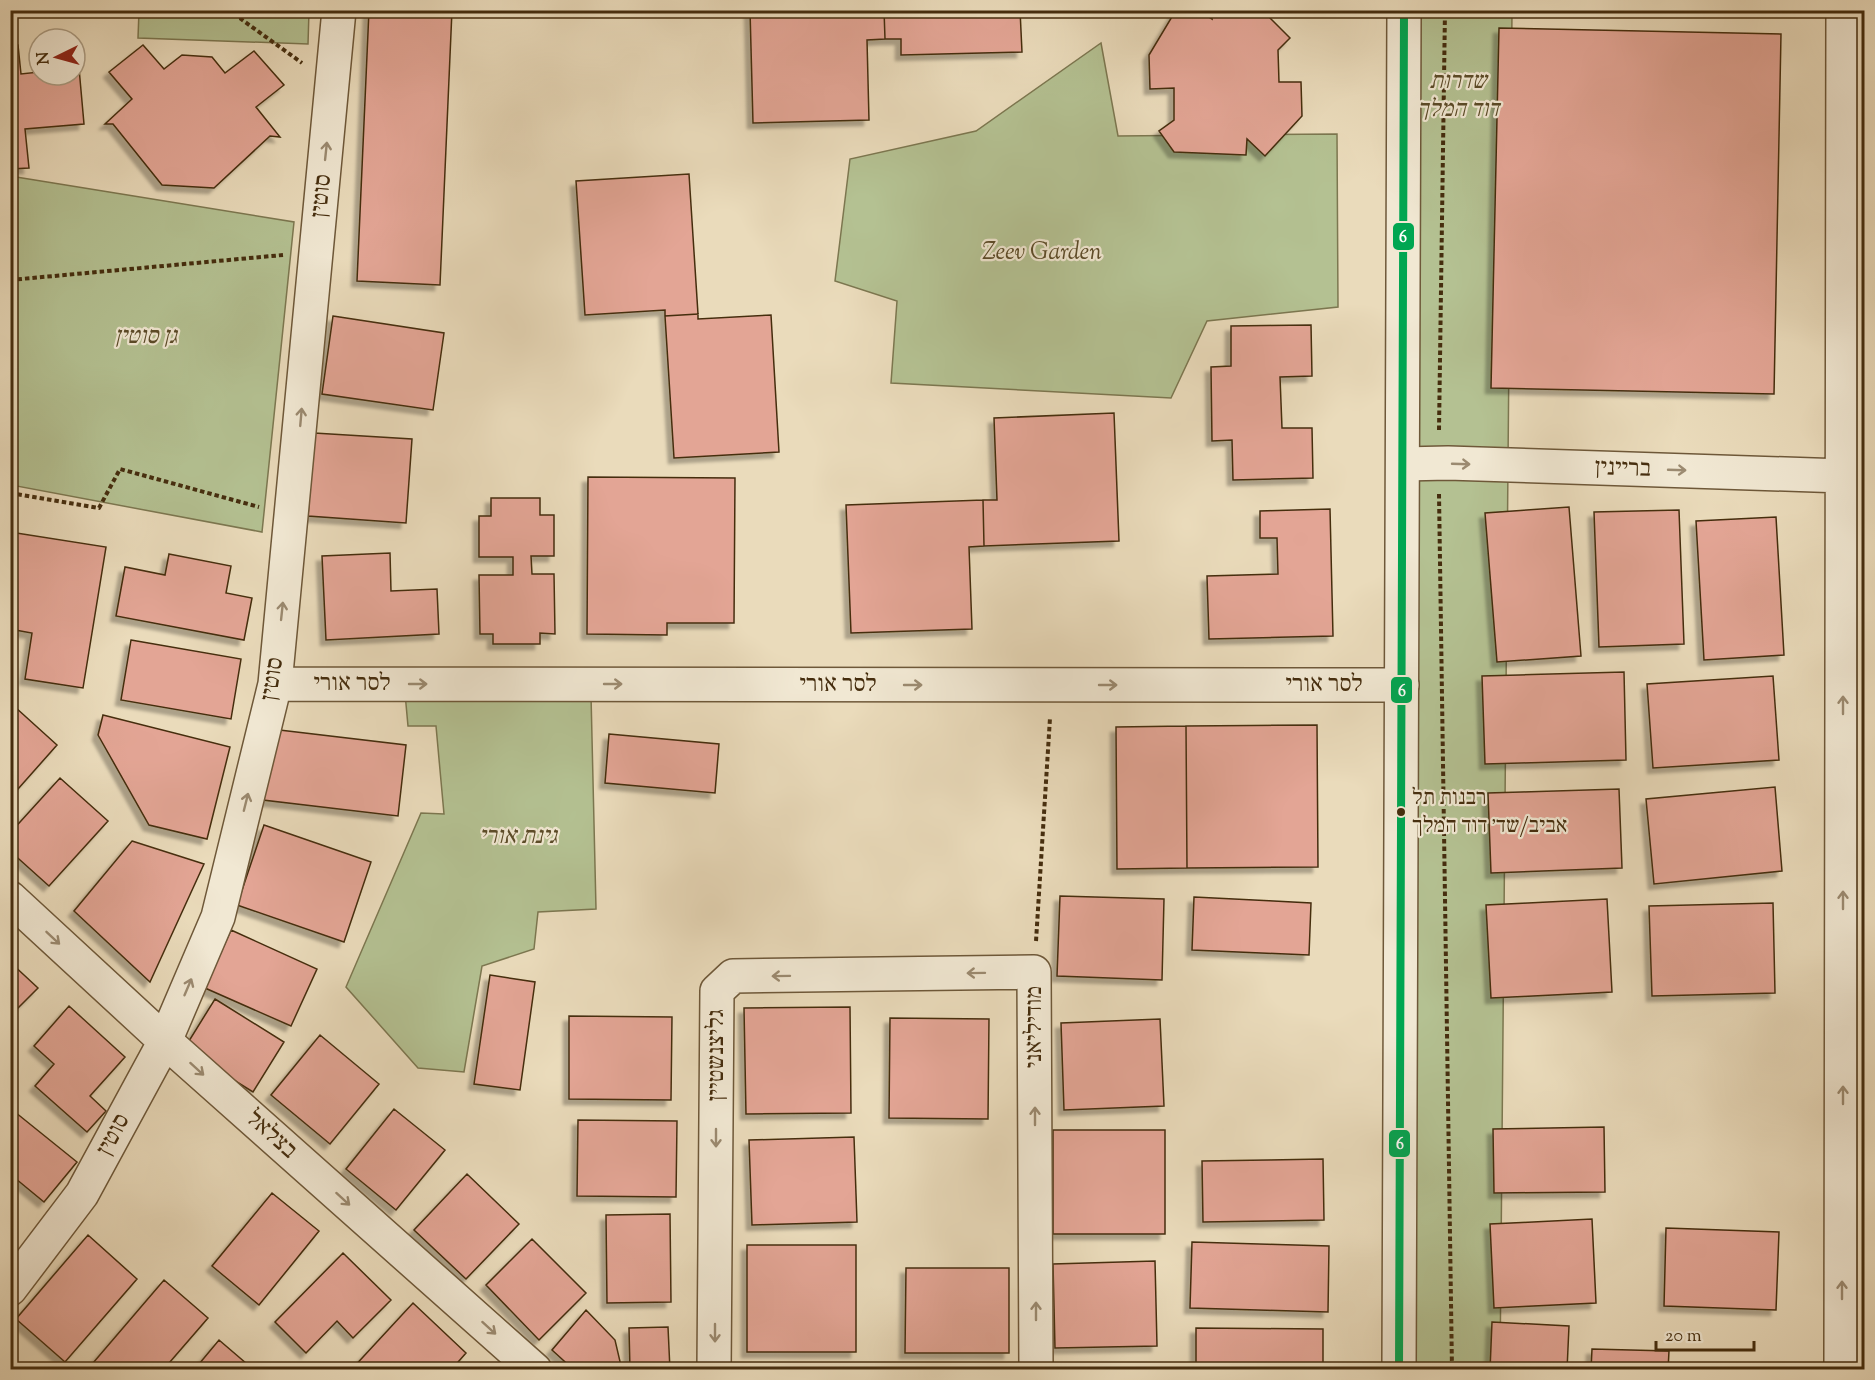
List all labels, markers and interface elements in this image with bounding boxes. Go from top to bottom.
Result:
north arrow [27,27,87,87]
text: N [33,51,57,65]
park label: שדרות דוד המלך [1417,65,1501,127]
one-way arrow [321,142,332,162]
street label: סוטין [303,173,341,219]
line badge: 6 [1392,222,1415,251]
text: 6 [1399,227,1407,250]
park label: Zeev Garden [982,236,1102,270]
park label: גן סוטין [115,320,179,354]
one-way arrow [296,407,307,427]
street label: בריינין [1594,451,1652,487]
one-way arrow [1451,458,1471,469]
one-way arrow [1667,465,1687,476]
one-way arrow [277,601,288,621]
street label: סוטין [253,655,293,703]
street label: לסר אורי [313,667,391,701]
street label: לסר אורי [799,668,877,702]
street label: לסר אורי [1285,668,1363,702]
line badge: 6 [1390,676,1413,704]
one-way arrow [407,678,427,690]
one-way arrow [602,678,622,690]
one-way arrow [902,679,922,691]
one-way arrow [1097,679,1117,691]
text: 6 [1398,681,1406,704]
one-way arrow [1837,696,1849,716]
place label: רבנות תל אביב/שד׳ דוד המלך [1412,783,1567,843]
one-way arrow [241,793,253,812]
marker: רבנות תל אביב/שד׳ דוד המלך [1395,806,1407,818]
park label: גינת אורי [479,820,559,854]
one-way arrow [1837,891,1849,911]
one-way arrow [46,930,61,945]
one-way arrow [966,967,986,979]
one-way arrow [771,970,791,981]
one-way arrow [183,979,194,997]
street label: מודיליאני [1018,986,1052,1068]
street label: גליצנשטיין [700,1009,734,1101]
one-way arrow [189,1062,204,1076]
one-way arrow [1837,1086,1849,1106]
street label: בצלאל [238,1103,304,1167]
one-way arrow [1029,1107,1041,1127]
street label: סוטין [89,1108,139,1162]
one-way arrow [710,1127,722,1147]
line badge: 6 [1388,1129,1411,1158]
text: 6 [1396,1134,1404,1157]
one-way arrow [335,1192,350,1206]
one-way arrow [1836,1281,1848,1301]
one-way arrow [1030,1302,1042,1322]
scale bar [1656,1314,1754,1352]
one-way arrow [481,1321,496,1335]
one-way arrow [709,1322,720,1342]
text: 20 m [1665,1324,1702,1350]

